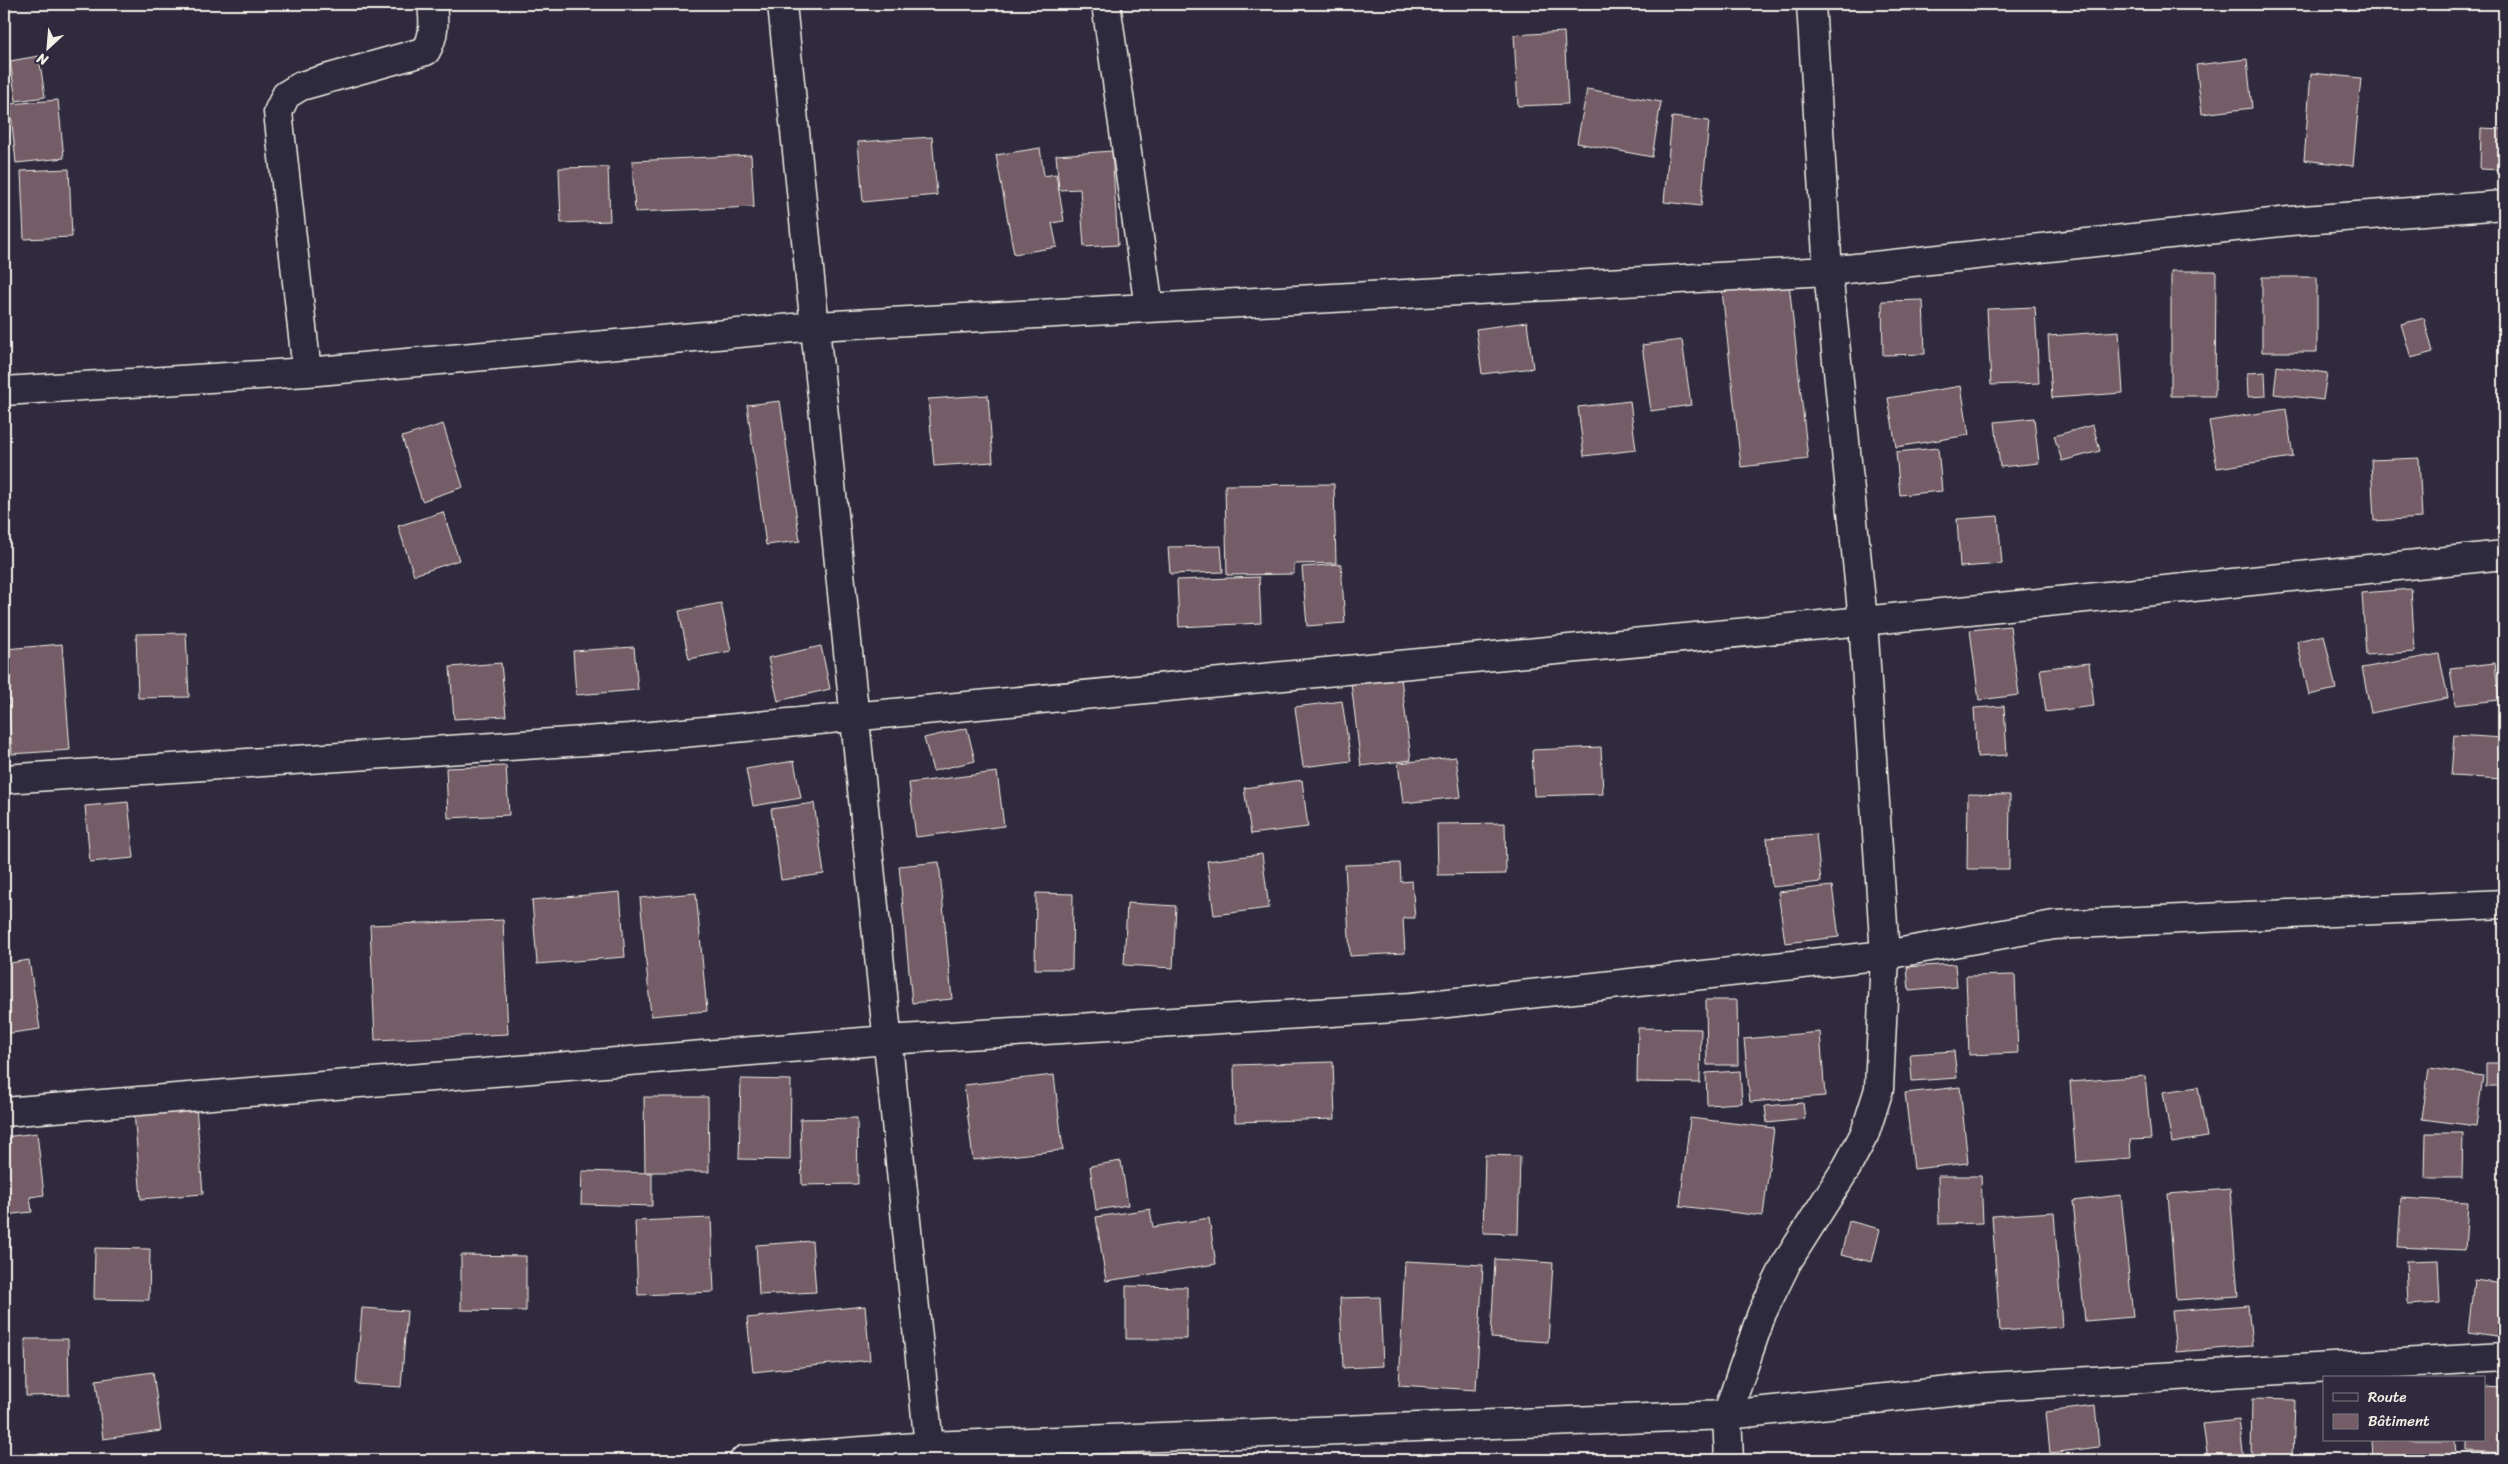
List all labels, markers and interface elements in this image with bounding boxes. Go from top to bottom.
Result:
north arrow [22,22,72,72]
text: N [32,46,53,73]
legend [2323,1376,2486,1442]
text: Route [2368,1384,2407,1410]
text: Bâtiment [2368,1408,2430,1434]

